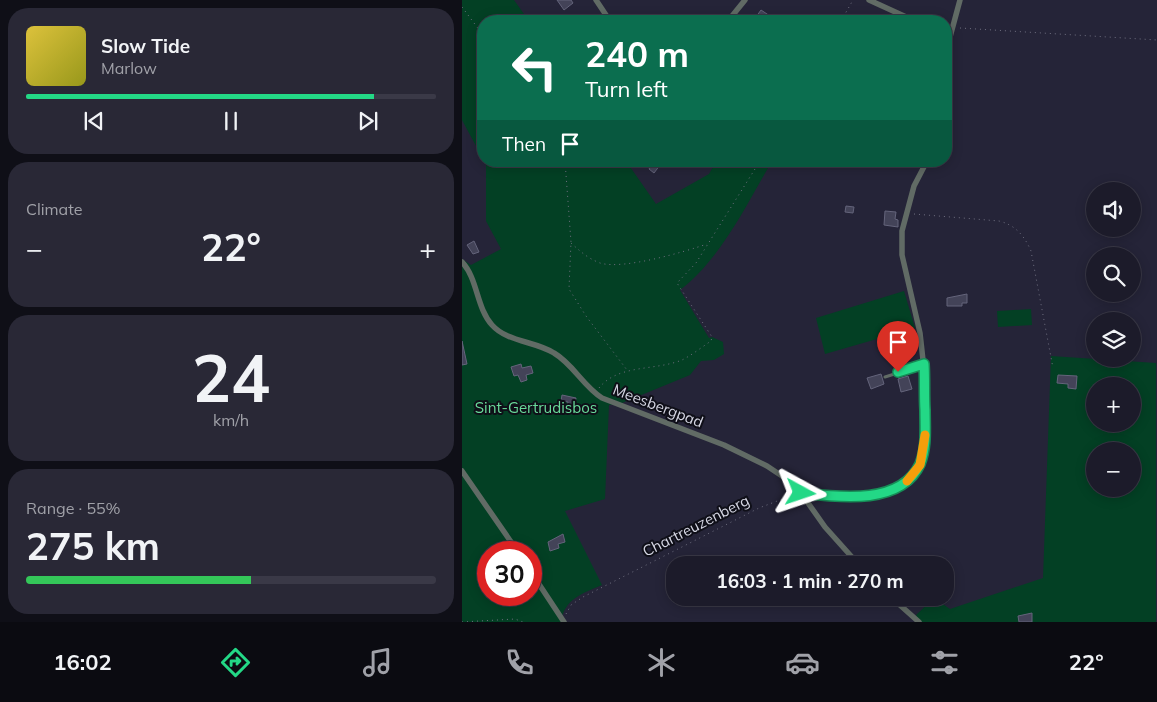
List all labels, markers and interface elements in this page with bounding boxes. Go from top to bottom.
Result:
text: 240 m [585,32,689,76]
text: Slow Tide [101,34,190,58]
icon: left [502,35,567,100]
text: Marlow [101,58,157,78]
text: Turn left [585,75,668,103]
icon: previous [80,107,108,135]
icon: pause [217,107,245,135]
icon: next [354,107,382,135]
icon: arrive [556,130,584,158]
text: Then [502,132,546,156]
map controls [1086,182,1141,497]
button: sound [1086,182,1141,237]
text: Climate [26,199,82,219]
text: 22° [201,223,261,271]
text: − [26,231,43,266]
text: + [419,231,436,266]
button: search [1086,247,1141,302]
button: layers [1086,312,1141,367]
pin [877,321,919,372]
icon: arrive [884,328,912,356]
text: 24 [192,337,270,418]
button: + [1086,377,1141,432]
street label: Meesbergpad [610,380,706,431]
park label: Sint-Gertrudisbos [475,398,597,417]
text: km/h [213,410,249,430]
button: − [1086,442,1141,497]
position arrow [774,466,826,518]
street label: Chartreuzenberg [639,490,752,561]
text: Range · 55% [26,498,121,518]
text: 275 km [26,522,160,570]
speed limit sign: 30 [477,541,542,606]
text: 16:03 · 1 min · 270 m [716,569,904,593]
icon: directions [218,645,253,680]
icon: music [360,645,395,680]
icon: phone [502,645,537,680]
icon: climate [644,645,679,680]
icon: car [785,645,820,680]
icon: filters [927,645,962,680]
text: 16:02 [53,648,112,676]
text: 22° [1069,648,1104,676]

